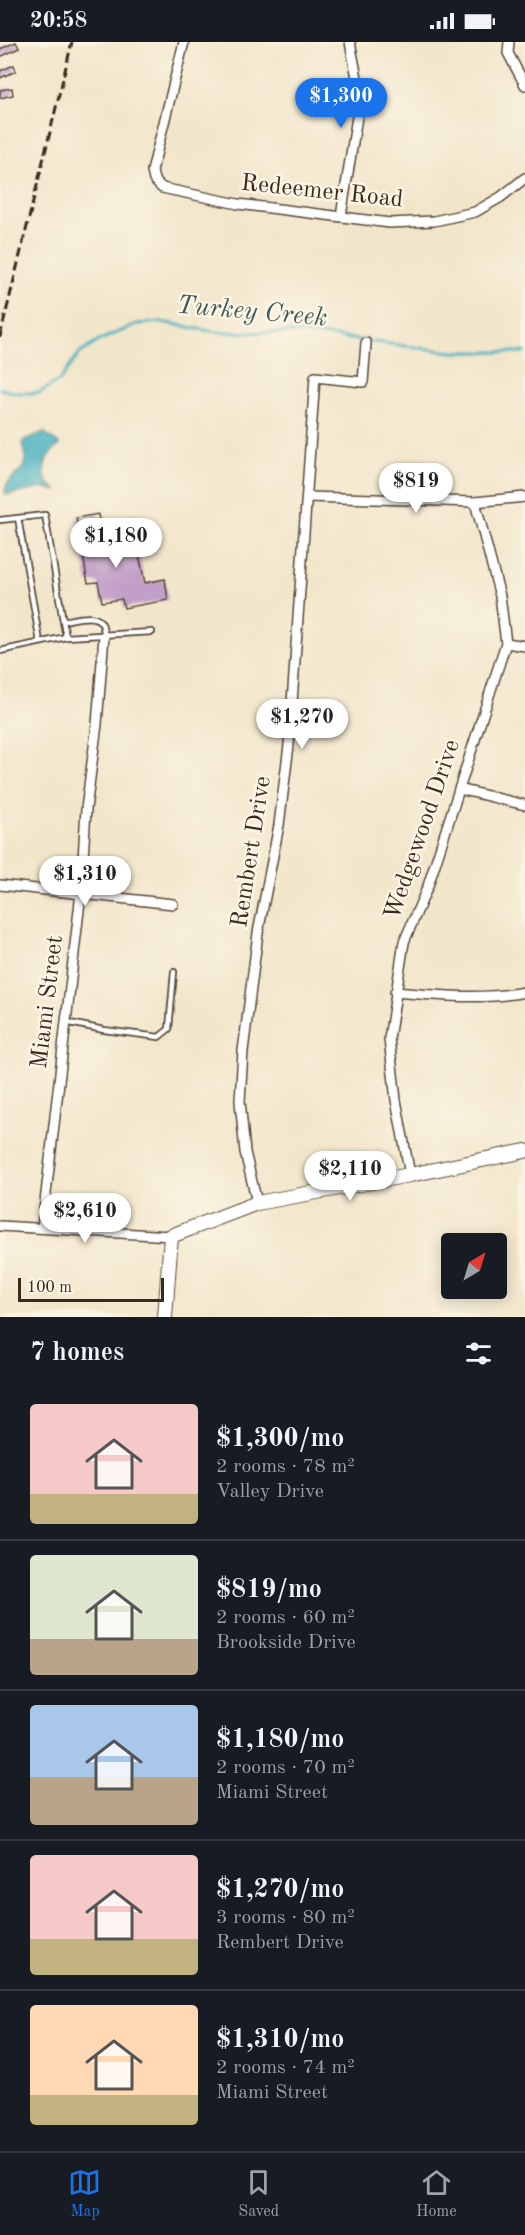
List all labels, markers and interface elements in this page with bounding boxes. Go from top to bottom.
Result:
text: 20:58 [30,10,87,32]
pin: $1,300 [292,78,390,129]
text: $1,300 [309,87,373,107]
street label: Redeemer Road [240,172,404,212]
water label: Turkey Creek [176,292,328,332]
pin: $819 [380,463,452,514]
text: $819 [393,472,439,492]
pin: $1,180 [67,518,165,569]
text: $1,180 [84,527,148,547]
pin: $1,270 [253,699,351,750]
text: $1,270 [270,708,334,728]
street label: Wedgewood Drive [381,737,465,923]
street label: Rembert Drive [228,774,276,930]
pin: $1,310 [36,856,134,907]
text: $1,310 [53,865,117,885]
street label: Miami Street [28,934,68,1070]
pin: $2,110 [301,1151,399,1202]
text: $2,110 [318,1160,382,1180]
pin: $2,610 [36,1193,134,1244]
text: $2,610 [53,1202,117,1222]
north arrow [441,1233,507,1299]
map controls [441,1233,507,1299]
scale bar [18,1275,164,1302]
text: 100 m [27,1280,72,1296]
icon: filters [462,1337,495,1370]
text: 7 homes [30,1340,124,1366]
text: $1,300/mo [216,1426,344,1452]
icon: home [78,1428,150,1500]
text: 2 rooms · 78 m² [216,1457,355,1477]
text: Valley Drive [216,1482,324,1502]
text: $819/mo [216,1577,322,1603]
icon: home [78,1579,150,1651]
text: 2 rooms · 60 m² [216,1608,355,1628]
text: Brookside Drive [216,1633,356,1653]
text: $1,180/mo [216,1727,344,1753]
icon: home [78,1729,150,1801]
text: 2 rooms · 70 m² [216,1758,355,1778]
text: Miami Street [216,1783,328,1803]
text: $1,270/mo [216,1877,344,1903]
icon: home [78,1879,150,1951]
text: 3 rooms · 80 m² [216,1908,355,1928]
text: Rembert Drive [216,1933,344,1953]
text: $1,310/mo [216,2027,344,2053]
icon: home [78,2029,150,2101]
text: 2 rooms · 74 m² [216,2058,355,2078]
text: Miami Street [216,2083,328,2103]
tab: Map [68,2166,101,2222]
tab: Saved [238,2166,279,2222]
tab: Home [416,2166,457,2222]

